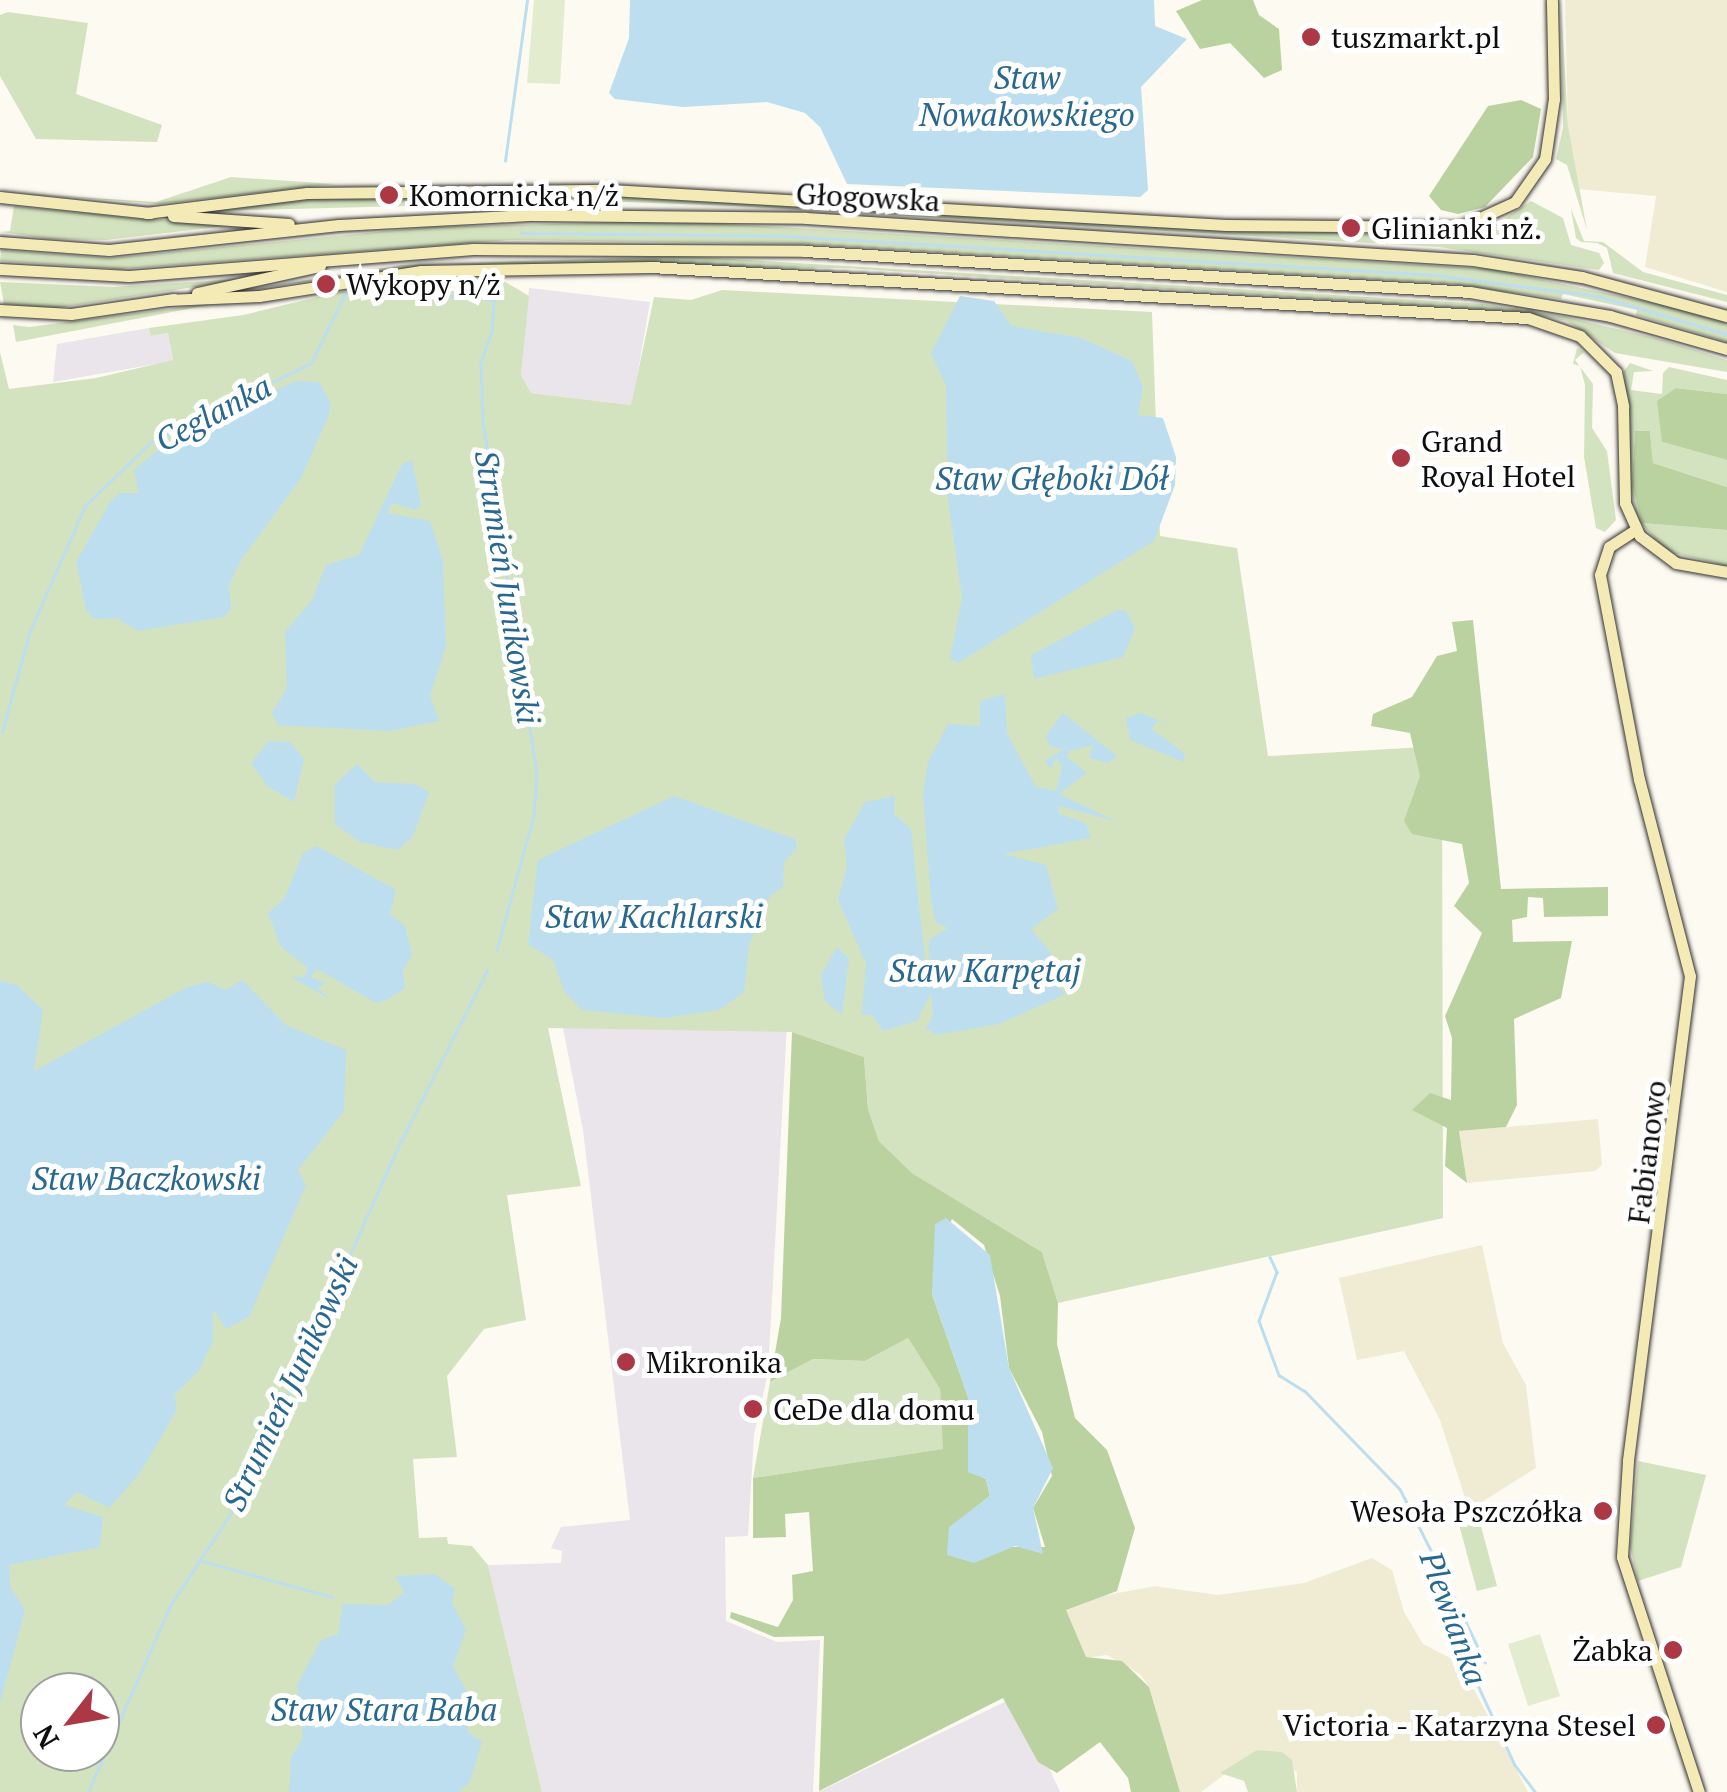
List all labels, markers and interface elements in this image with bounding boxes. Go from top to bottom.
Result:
place label: tuszmarkt.pl [1331,19,1501,55]
marker: tuszmarkt.pl [1300,26,1322,48]
water label: Staw Nowakowskiego [919,59,1135,134]
street label: Głogowska [795,175,941,219]
place label: Komornicka n/ż [409,177,619,213]
marker: Komornicka n/ż [378,184,400,206]
place label: Glinianki nż. [1371,210,1542,246]
marker: Glinianki nż. [1340,217,1362,239]
place label: Wykopy n/ż [346,266,501,302]
marker: Wykopy n/ż [315,273,337,295]
water label: Ceglanka [148,367,278,459]
place label: Grand Royal Hotel [1421,423,1576,494]
water label: Strumień Junikowski [467,447,549,727]
marker: Grand Royal Hotel [1390,447,1412,469]
water label: Staw Głęboki Dół [935,459,1169,497]
water label: Staw Kachlarski [545,897,763,935]
water label: Staw Karpętaj [889,951,1081,989]
street label: Fabianowo [1620,1078,1674,1226]
water label: Staw Baczkowski [31,1159,261,1197]
water label: Strumień Junikowski [214,1249,366,1517]
place label: Mikronika [646,1344,782,1380]
marker: Mikronika [615,1351,637,1373]
place label: CeDe dla domu [773,1391,975,1427]
marker: CeDe dla domu [742,1398,764,1420]
place label: Wesoła Pszczółka [1350,1493,1583,1529]
marker: Wesoła Pszczółka [1592,1500,1614,1522]
water label: Plewianka [1412,1546,1496,1690]
place label: Żabka [1573,1632,1653,1668]
marker: Żabka [1662,1639,1684,1661]
north arrow [20,1672,120,1772]
water label: Staw Stara Baba [271,1690,497,1728]
place label: Victoria - Katarzyna Stesel [1280,1707,1636,1743]
marker: Victoria - Katarzyna Stesel [1645,1714,1667,1736]
text: N [24,1718,67,1755]

